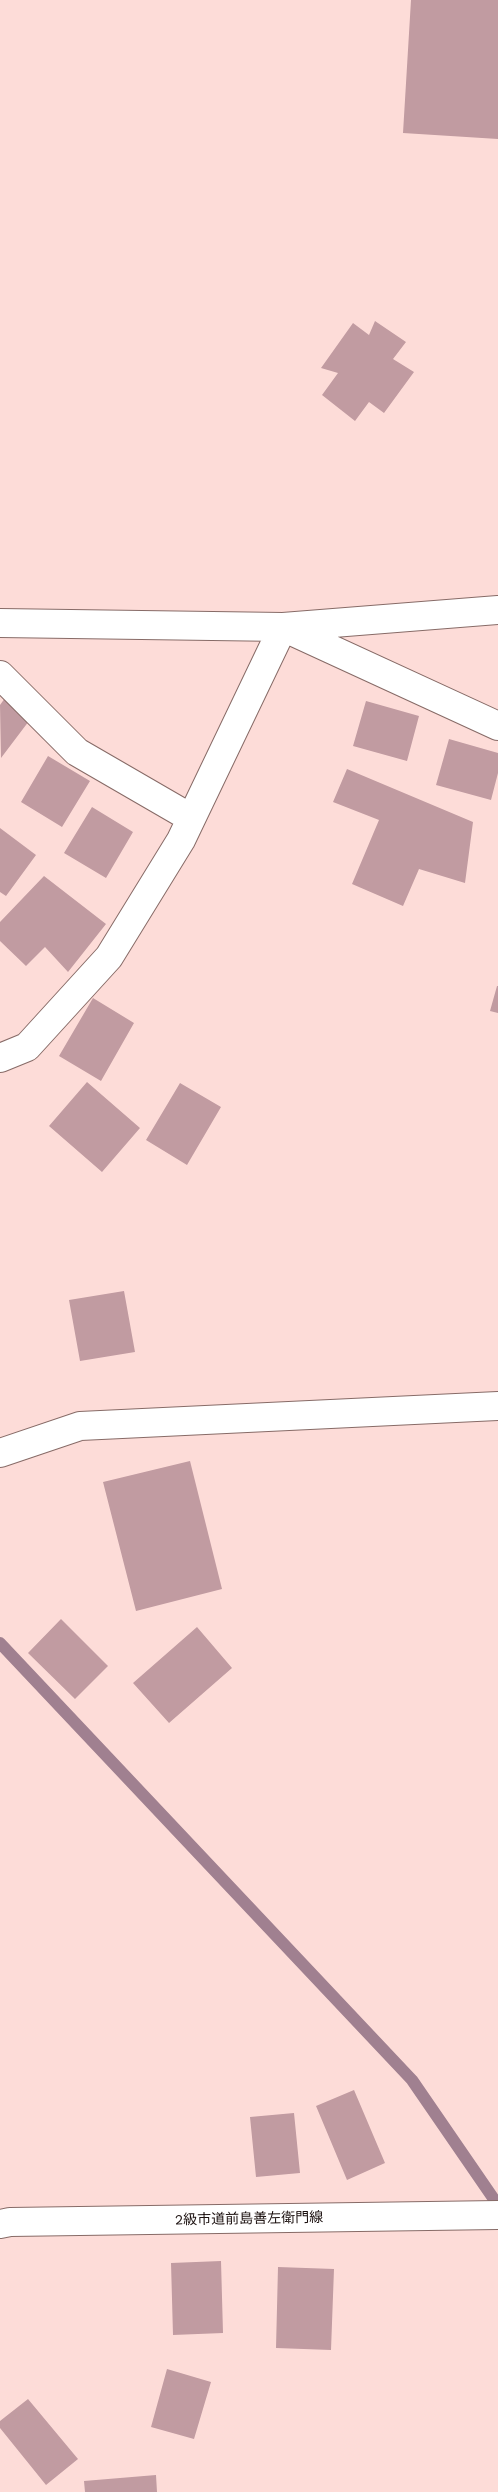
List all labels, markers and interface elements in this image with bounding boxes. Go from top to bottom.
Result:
street label: 2級市道前島善左衛門線 [175,2209,323,2229]

